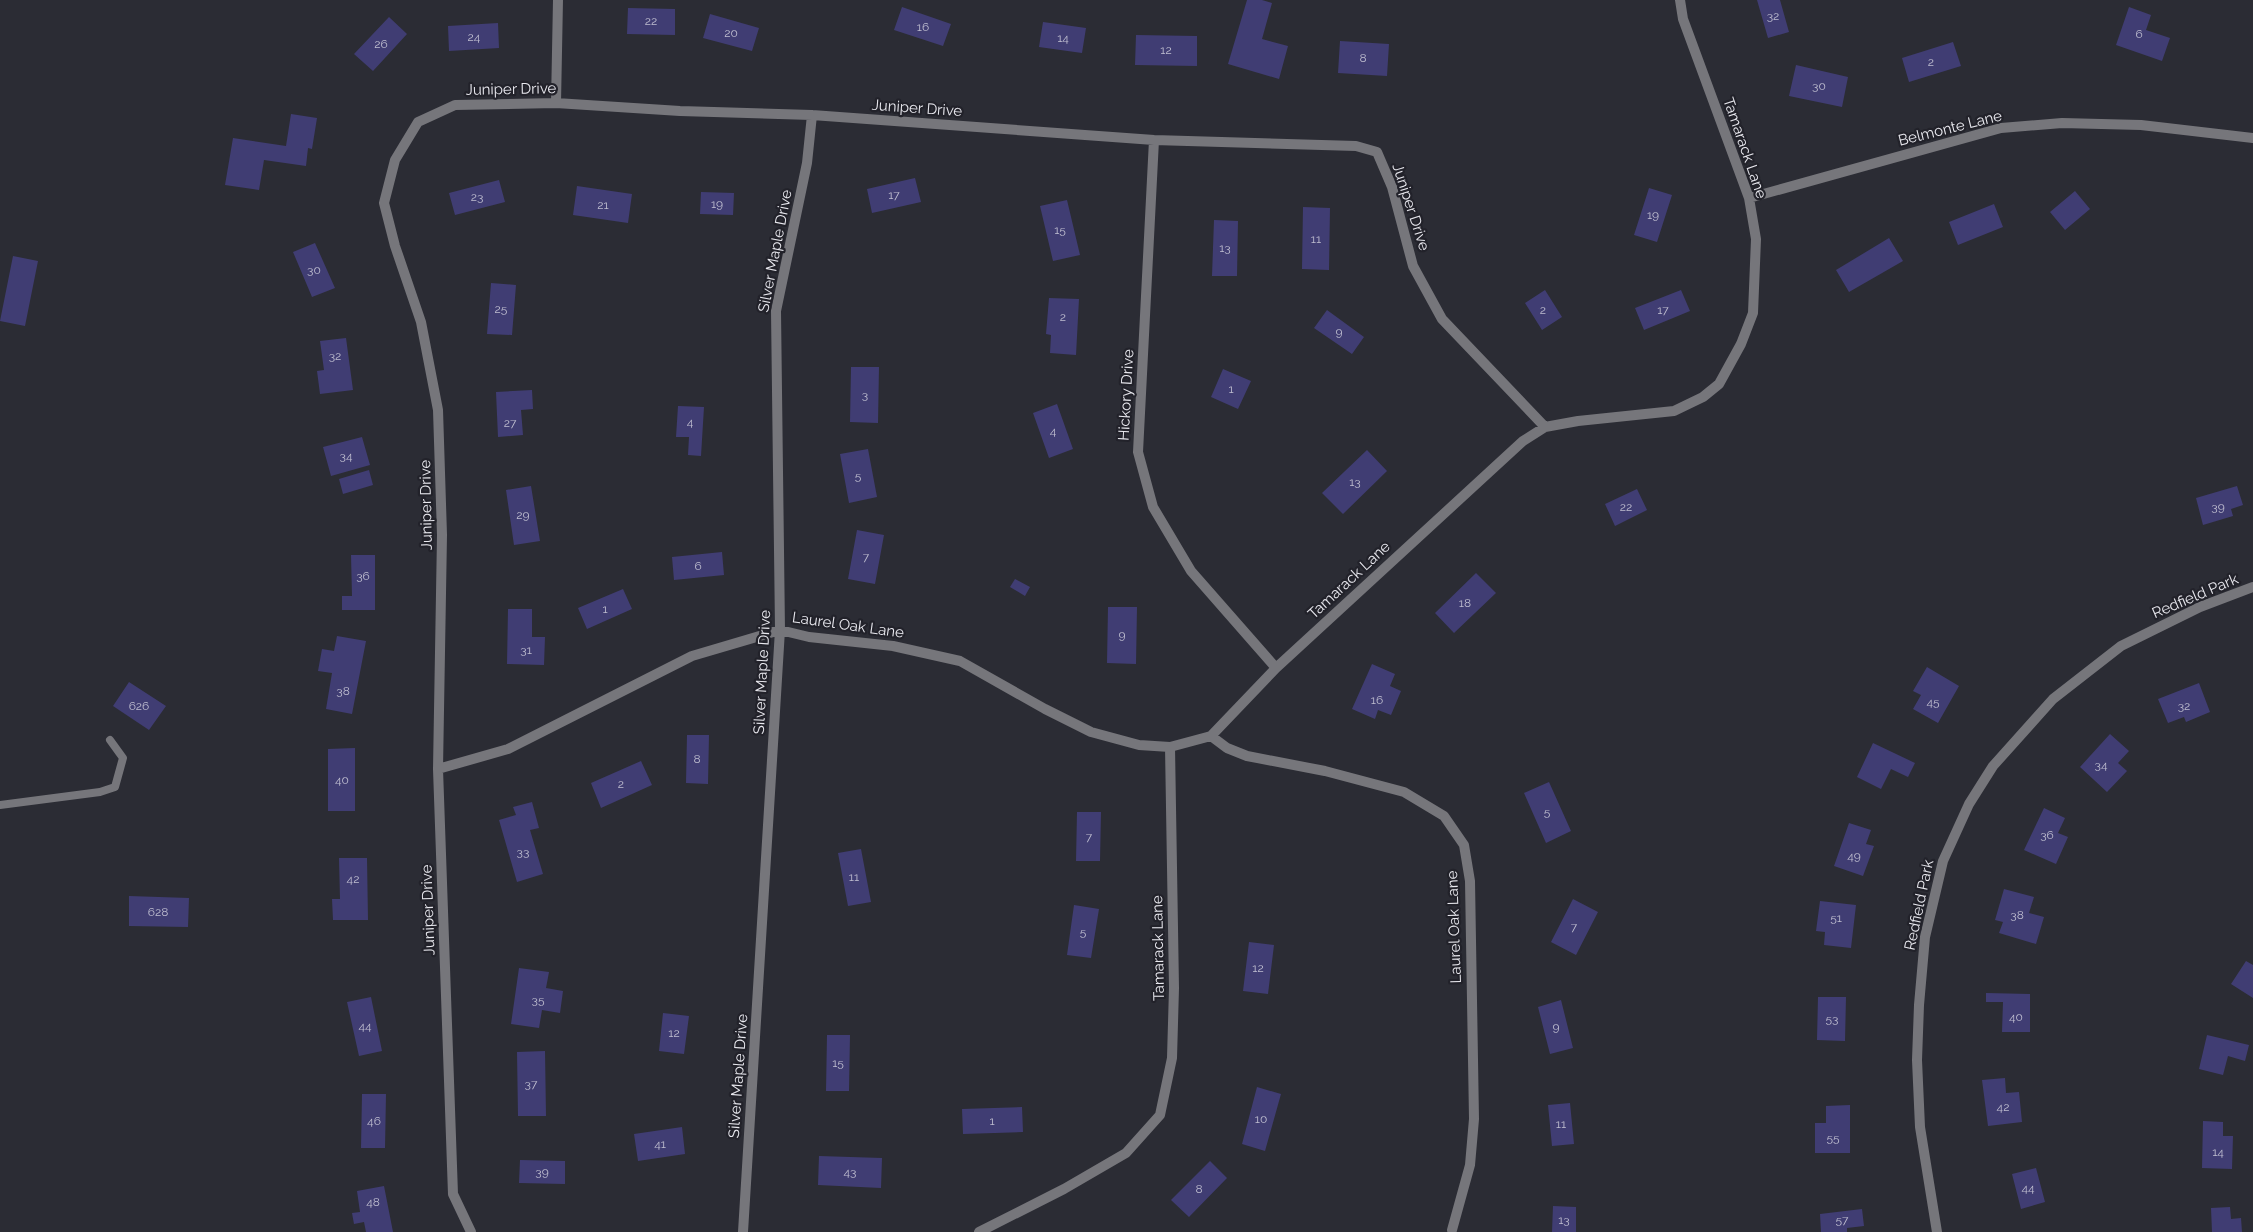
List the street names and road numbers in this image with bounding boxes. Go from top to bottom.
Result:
street label: Juniper Drive [466,79,557,99]
street label: Tamarack Lane [1719,95,1771,201]
street label: Juniper Drive [871,96,963,120]
street label: Belmonte Lane [1896,106,2004,150]
street label: Juniper Drive [1388,161,1434,253]
street label: Silver Maple Drive [754,188,796,314]
street label: Hickory Drive [1115,349,1137,441]
street label: Juniper Drive [416,459,436,550]
street label: Tamarack Lane [1304,537,1394,623]
street label: Redfield Park [2149,570,2241,622]
street label: Laurel Oak Lane [791,608,905,642]
street label: Silver Maple Drive [750,609,774,735]
street label: Redfield Park [1901,858,1937,952]
street label: Juniper Drive [417,864,439,956]
street label: Laurel Oak Lane [1443,870,1465,984]
street label: Tamarack Lane [1148,895,1168,1001]
street label: Silver Maple Drive [725,1013,751,1139]

